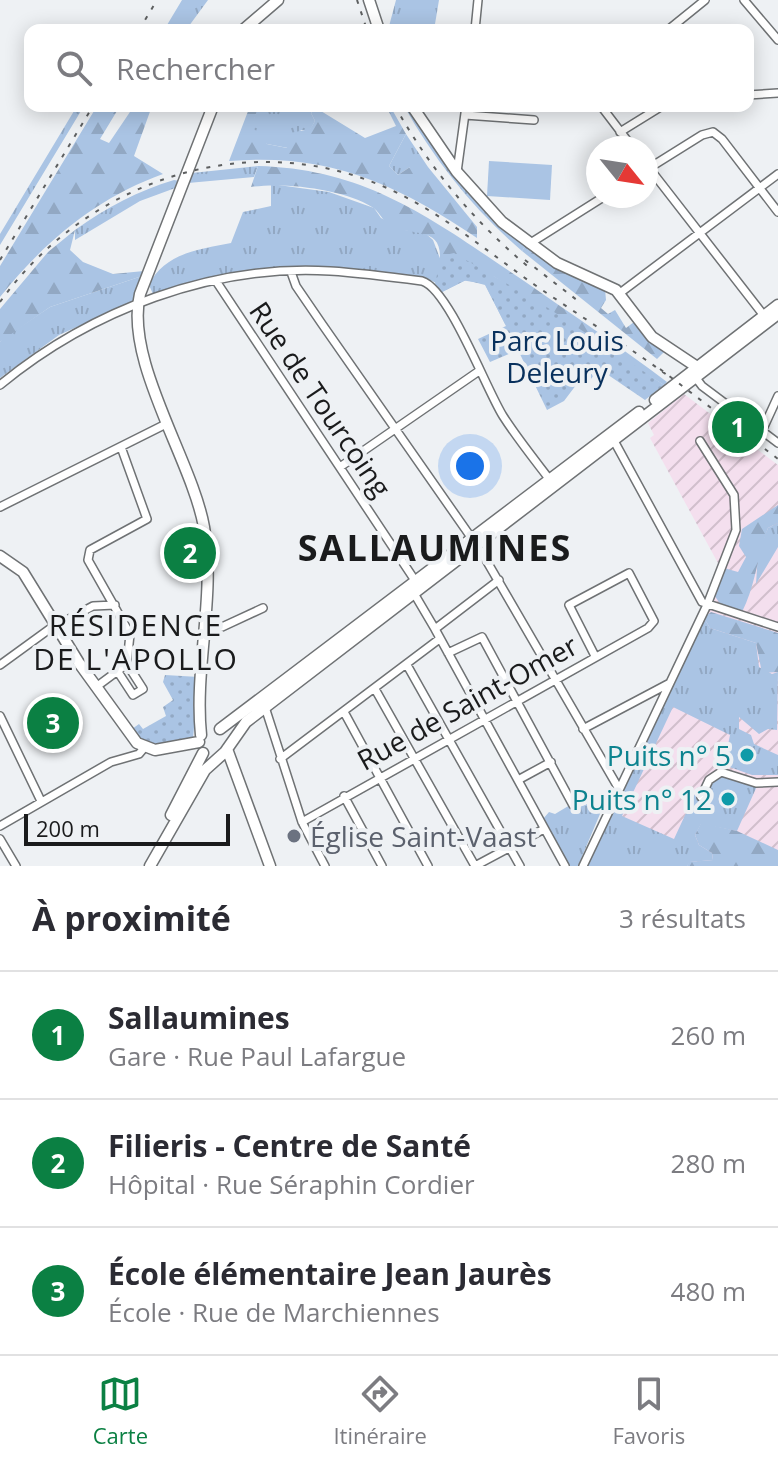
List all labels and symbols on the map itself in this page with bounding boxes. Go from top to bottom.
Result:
north arrow [586,136,658,208]
street label: Rue de Tourcoing [241,294,401,504]
park label: Parc Louis Deleury [490,321,624,391]
pin: 1 [712,397,764,457]
your location [450,446,490,486]
pin: 2 [164,523,216,583]
district label: SALLAUMINES [298,523,572,572]
district label: RÉSIDENCE DE L'APOLLO [33,604,239,679]
street label: Rue de Saint-Omer [350,625,585,778]
pin: 3 [27,693,79,753]
place label: Puits n° 5 [607,736,731,774]
marker: Puits n° 5 [738,746,756,764]
place label: Puits n° 12 [572,780,712,818]
marker: Puits n° 12 [719,790,737,808]
scale bar [24,810,230,846]
place label: Église Saint-Vaast [310,817,537,855]
marker: Église Saint-Vaast [285,827,303,845]

